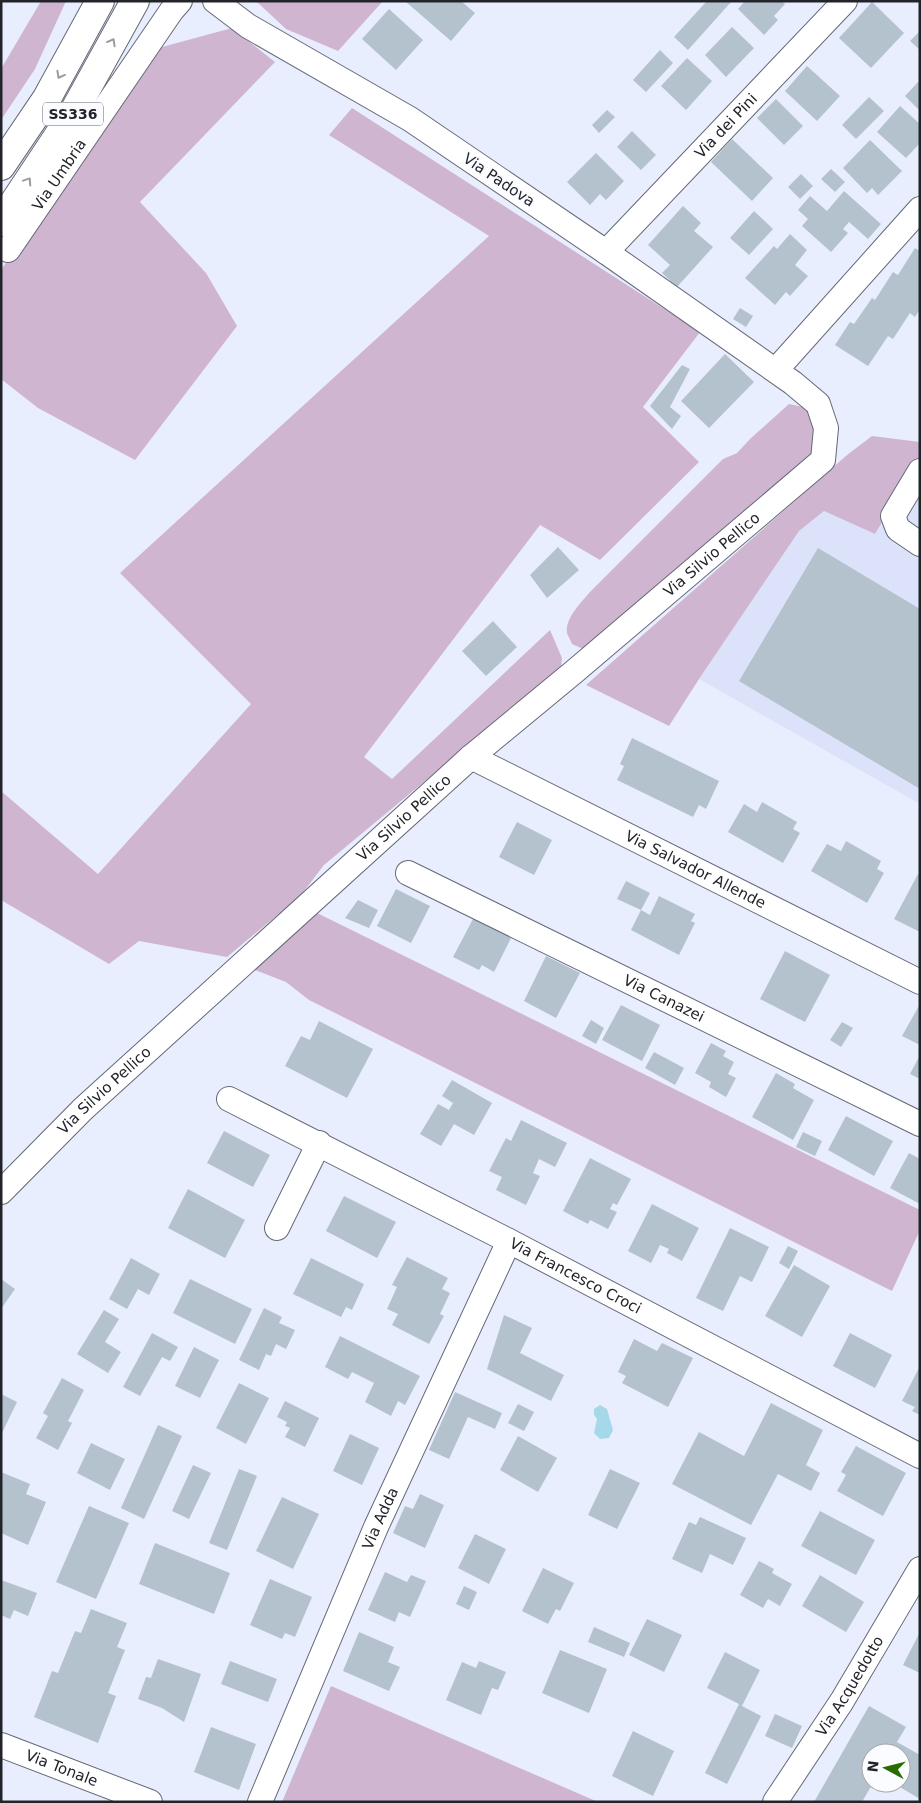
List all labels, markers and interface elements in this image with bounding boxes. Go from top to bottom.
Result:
one-way arrow [106,39,116,48]
one-way arrow [56,69,66,78]
street label: Via dei Pini [691,90,761,162]
road number: SS336 [43,102,103,126]
street label: Via Umbria [29,136,90,214]
street label: Via Padova [460,150,538,210]
one-way arrow [22,178,31,187]
street label: Via Silvio Pellico [660,509,764,601]
street label: Via Silvio Pellico [353,771,455,865]
street label: Via Salvador Allende [622,827,769,912]
street label: Via Canazei [621,971,707,1026]
street label: Via Silvio Pellico [54,1043,155,1138]
street label: Via Francesco Croci [507,1234,644,1318]
street label: Via Adda [359,1484,402,1552]
street label: Via Acquedotto [812,1633,887,1740]
north arrow [861,1743,911,1793]
street label: Via Tonale [23,1746,100,1790]
text: N [864,1760,882,1773]

